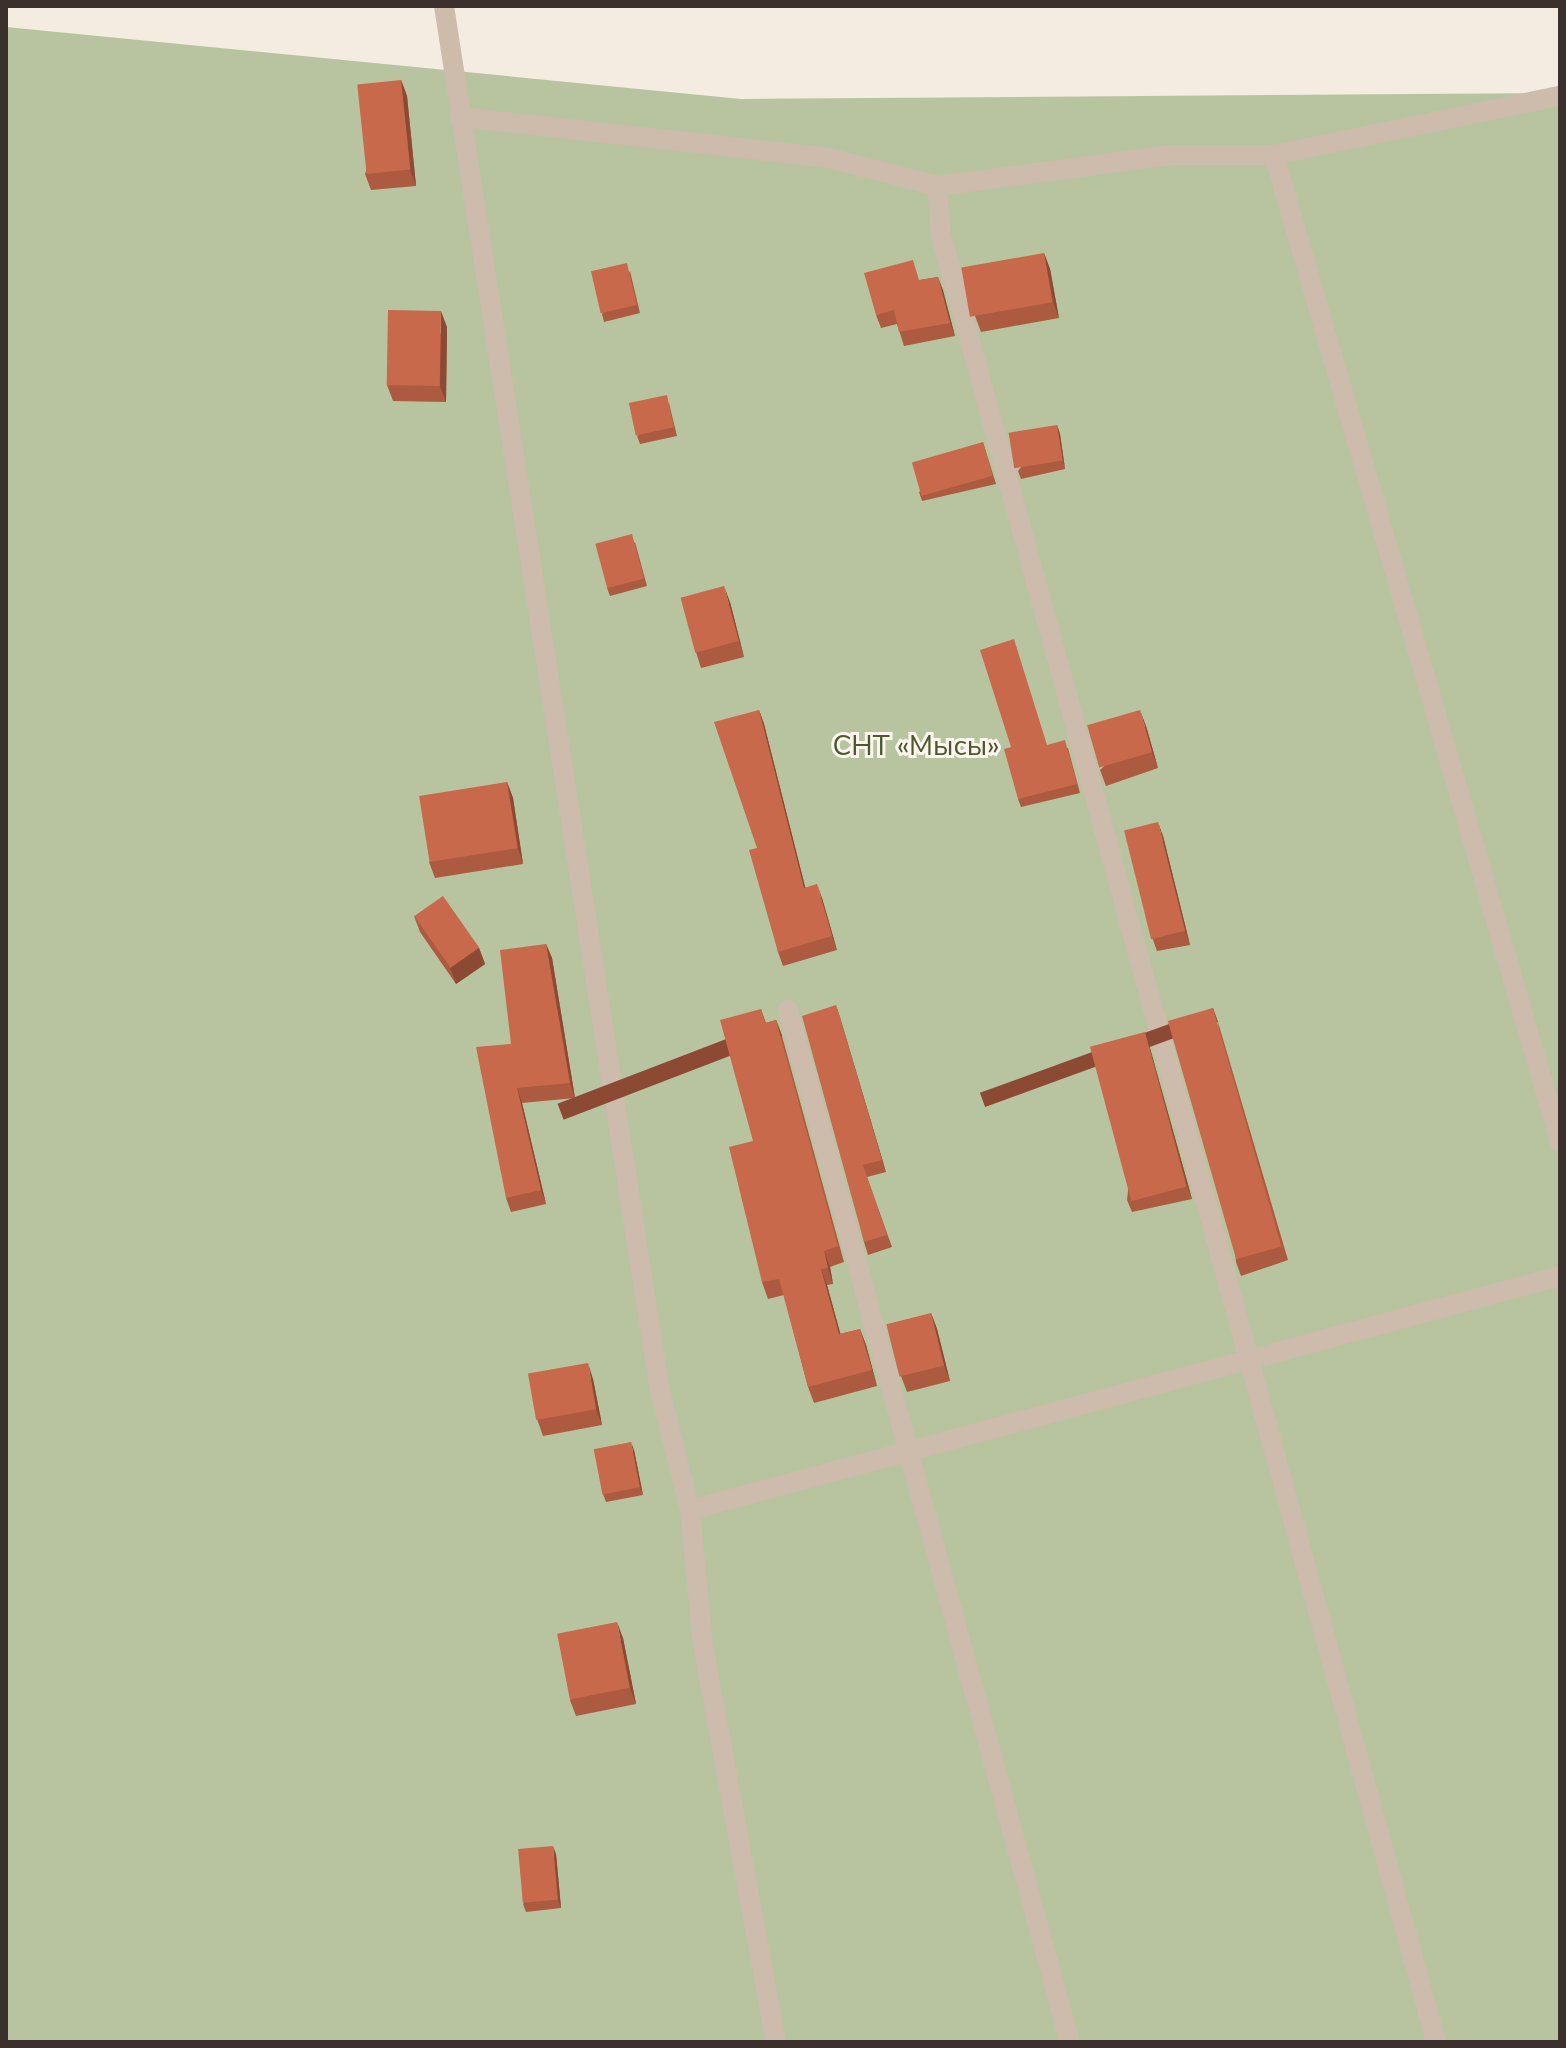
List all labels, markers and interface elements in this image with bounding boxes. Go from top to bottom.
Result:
park label: СНТ «Мысы» [833,729,999,763]

